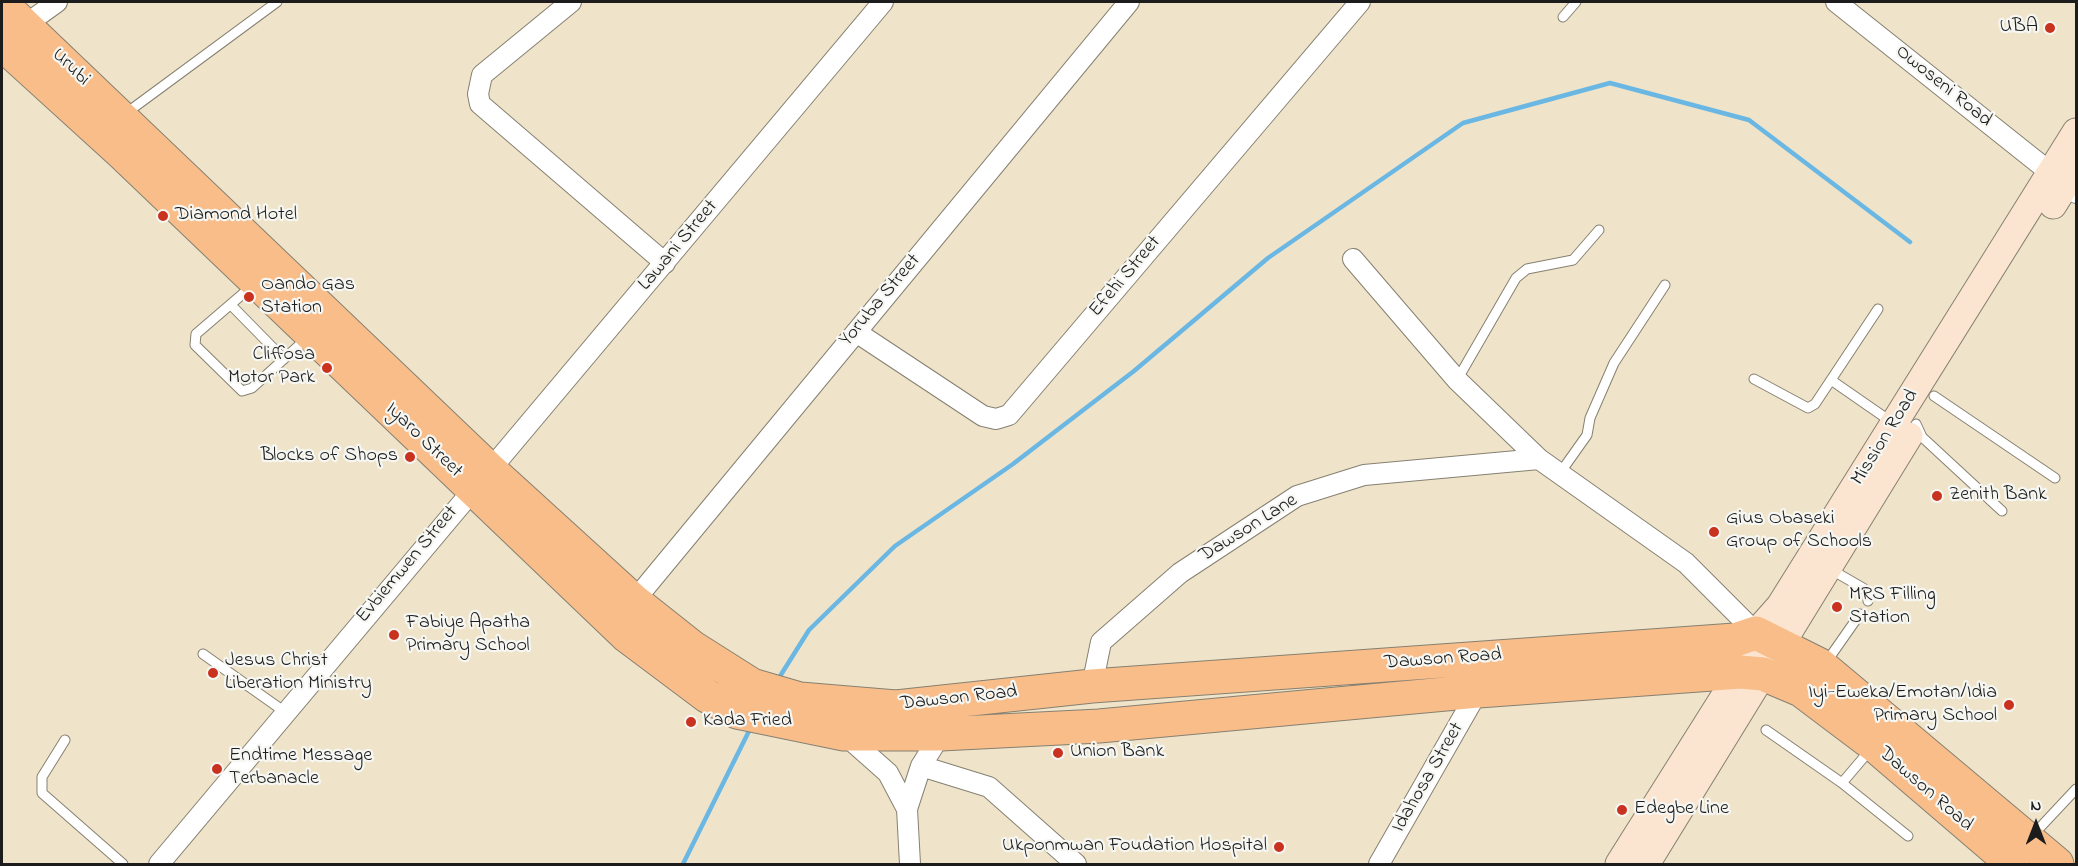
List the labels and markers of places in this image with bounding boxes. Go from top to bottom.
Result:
place label: UBA [2000,16,2038,40]
marker: UBA [2043,21,2057,35]
place label: Diamond Hotel [175,204,297,228]
marker: Diamond Hotel [156,209,170,223]
place label: Oando Gas Station [261,274,355,321]
marker: Oando Gas Station [242,290,256,304]
place label: Cliffosa Motor Park [228,344,315,391]
marker: Cliffosa Motor Park [320,361,334,375]
place label: Blocks of Shops [261,445,398,469]
marker: Blocks of Shops [403,450,417,464]
place label: Zenith Bank [1949,484,2047,508]
marker: Zenith Bank [1930,489,1944,503]
place label: Gius Obaseki Group of Schools [1726,508,1872,555]
marker: Gius Obaseki Group of Schools [1707,525,1721,539]
place label: MRS Filling Station [1849,584,1936,631]
marker: MRS Filling Station [1830,600,1844,614]
place label: Fabiye Apatha Primary School [406,612,530,659]
marker: Fabiye Apatha Primary School [387,628,401,642]
place label: Jesus Christ Liberation Ministry [225,650,372,697]
marker: Jesus Christ Liberation Ministry [206,666,220,680]
place label: Iyi-Eweka/Emotan/Idia Primary School [1808,682,1997,729]
marker: Iyi-Eweka/Emotan/Idia Primary School [2002,698,2016,712]
place label: Kada Fried [703,710,792,734]
marker: Kada Fried [684,715,698,729]
place label: Union Bank [1070,741,1164,765]
place label: Endtime Message Terbanacle [229,745,372,792]
marker: Union Bank [1051,746,1065,760]
marker: Endtime Message Terbanacle [210,762,224,776]
place label: Edegbe Line [1634,798,1729,822]
marker: Edegbe Line [1615,803,1629,817]
place label: Ukponmwan Foudation Hospital [1002,835,1267,859]
marker: Ukponmwan Foudation Hospital [1272,840,1286,854]

